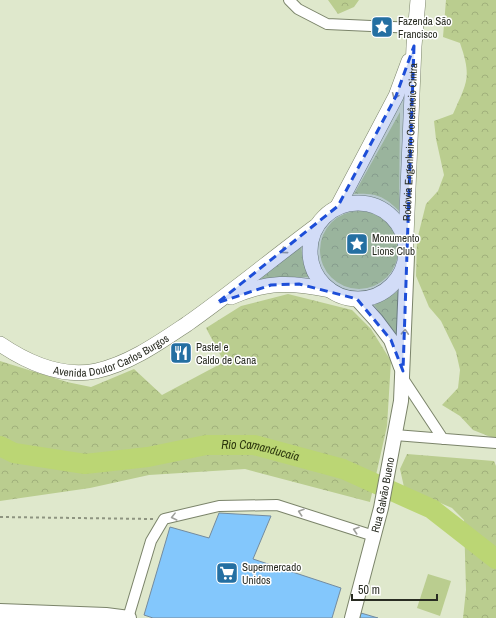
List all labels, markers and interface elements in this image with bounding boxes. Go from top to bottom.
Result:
place icon: Fazenda São Francisco [369,14,395,40]
place label: Fazenda São Francisco [398,14,451,41]
street label: Rodovia Engenheiro Constâncio Cintra [400,63,420,221]
one-way arrow [392,93,400,100]
place icon: Monumento Lions Club [344,231,370,257]
place label: Monumento Lions Club [372,231,420,258]
one-way arrow [281,246,288,254]
one-way arrow [401,329,409,335]
street label: Avenida Doutor Carlos Burgos [51,331,172,380]
restaurant icon: Pastel e Caldo de Cana [168,340,194,366]
place label: Pastel e Caldo de Cana [196,340,256,367]
water label: Rio Camanducaia [221,437,302,465]
street label: Rua Galvão Bueno [368,456,397,534]
one-way arrow [298,509,305,517]
one-way arrow [170,512,177,520]
one-way arrow [353,527,360,535]
supermarket icon: Supermercado Unidos [214,560,240,586]
place label: Supermercado Unidos [242,560,301,587]
scale bar [352,576,437,602]
text: 50 m [358,582,380,598]

